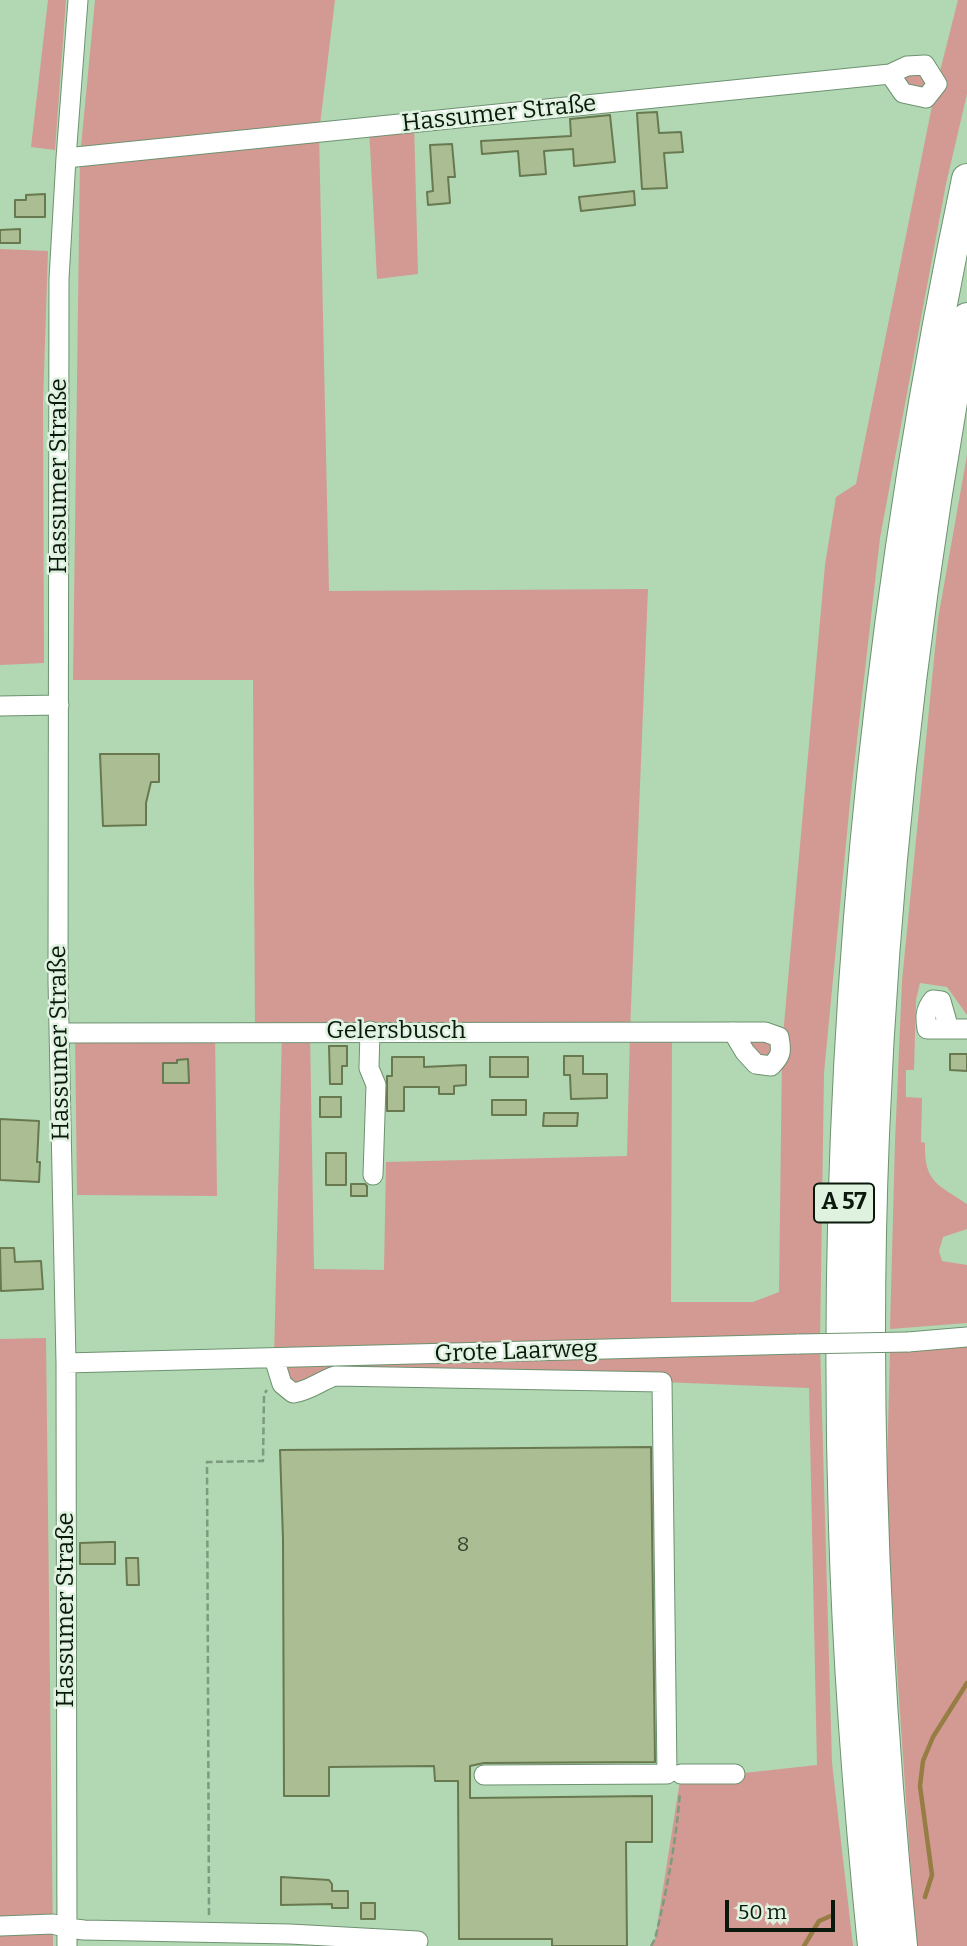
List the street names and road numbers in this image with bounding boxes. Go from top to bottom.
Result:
street label: Hassumer Straße [400,89,598,139]
street label: Hassumer Straße [45,378,73,574]
street label: Hassumer Straße [44,945,76,1141]
street label: Gelersbusch [326,1017,466,1045]
road number: A 57 [814,1184,874,1222]
street label: Grote Laarweg [434,1335,598,1369]
street label: Hassumer Straße [52,1512,80,1708]

